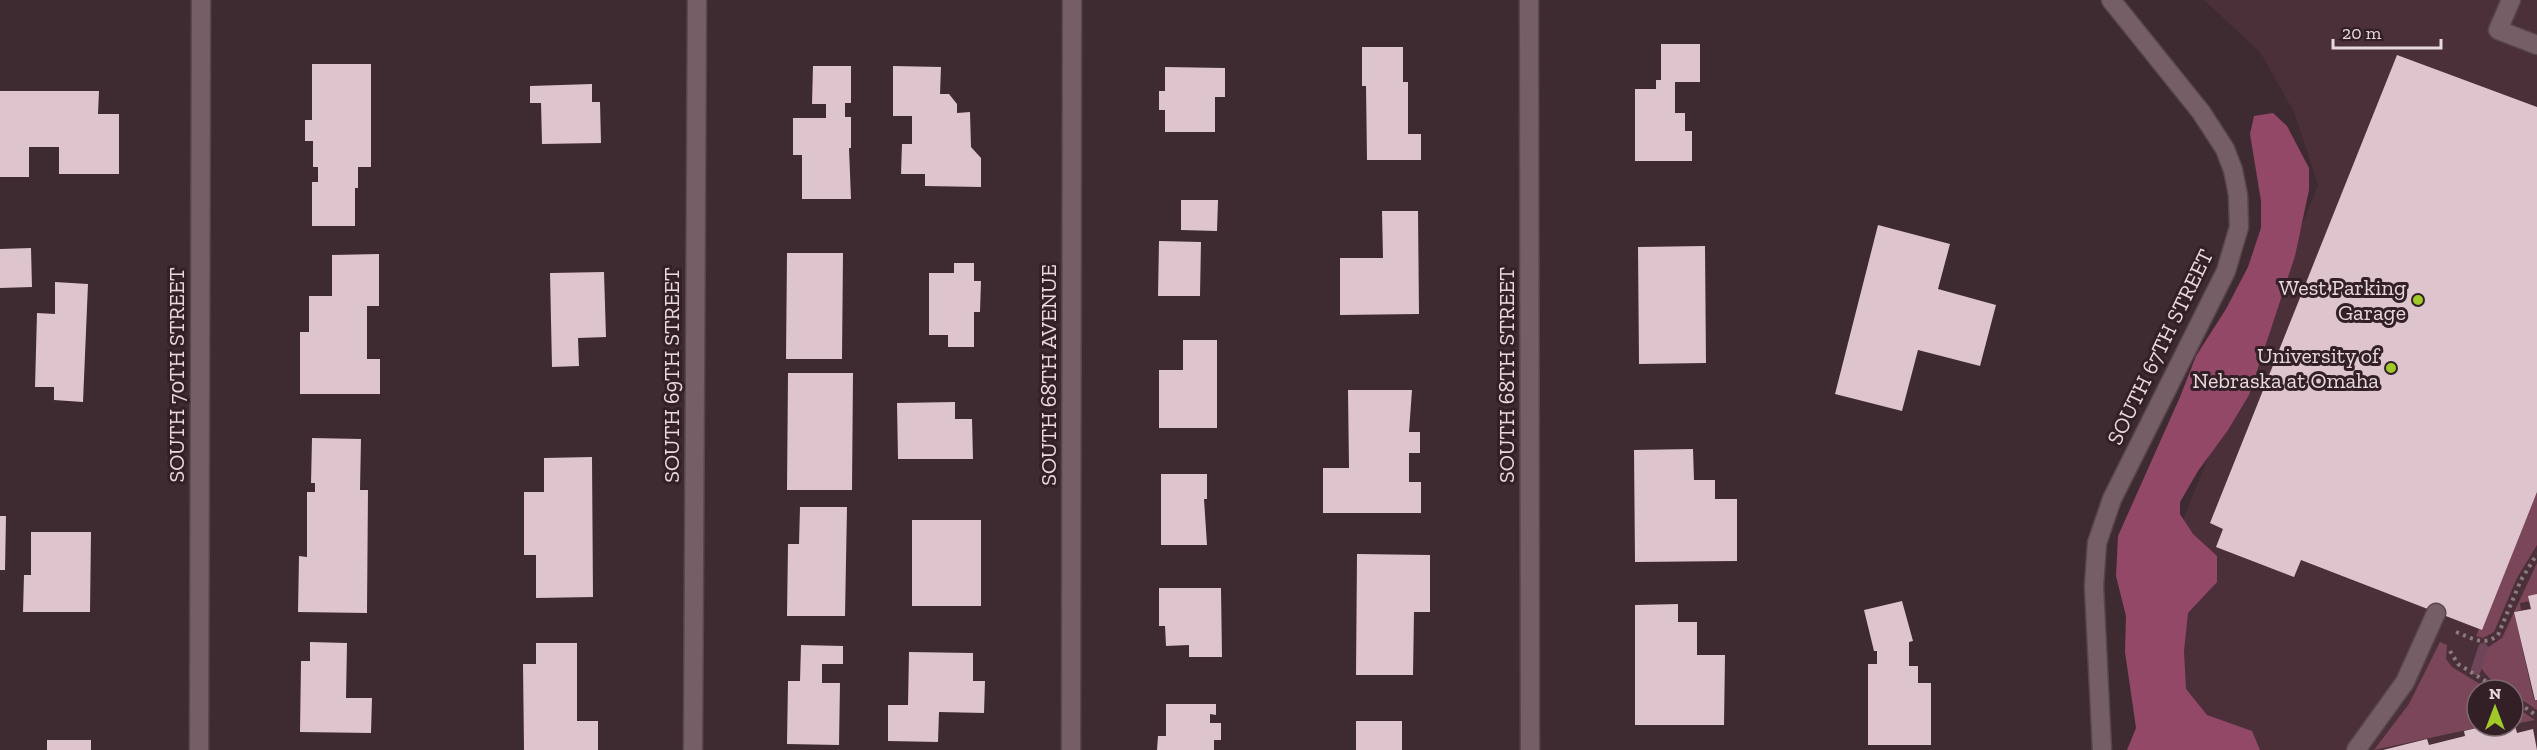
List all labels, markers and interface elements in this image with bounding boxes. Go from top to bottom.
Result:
scale bar [2333,12,2441,50]
text: 20 m [2342,22,2382,44]
street label: SOUTH 67TH STREET [2101,244,2219,449]
street label: SOUTH 68TH AVENUE [1035,264,1062,486]
street label: SOUTH 70TH STREET [163,267,190,483]
street label: SOUTH 69TH STREET [658,267,685,483]
street label: SOUTH 68TH STREET [1493,267,1520,483]
place label: West Parking Garage [2279,274,2406,326]
marker: West Parking Garage [2411,293,2425,307]
place label: University of Nebraska at Omaha [2192,342,2381,394]
marker: University of Nebraska at Omaha [2384,361,2398,375]
north arrow [2465,678,2525,738]
text: N [2489,684,2501,703]

